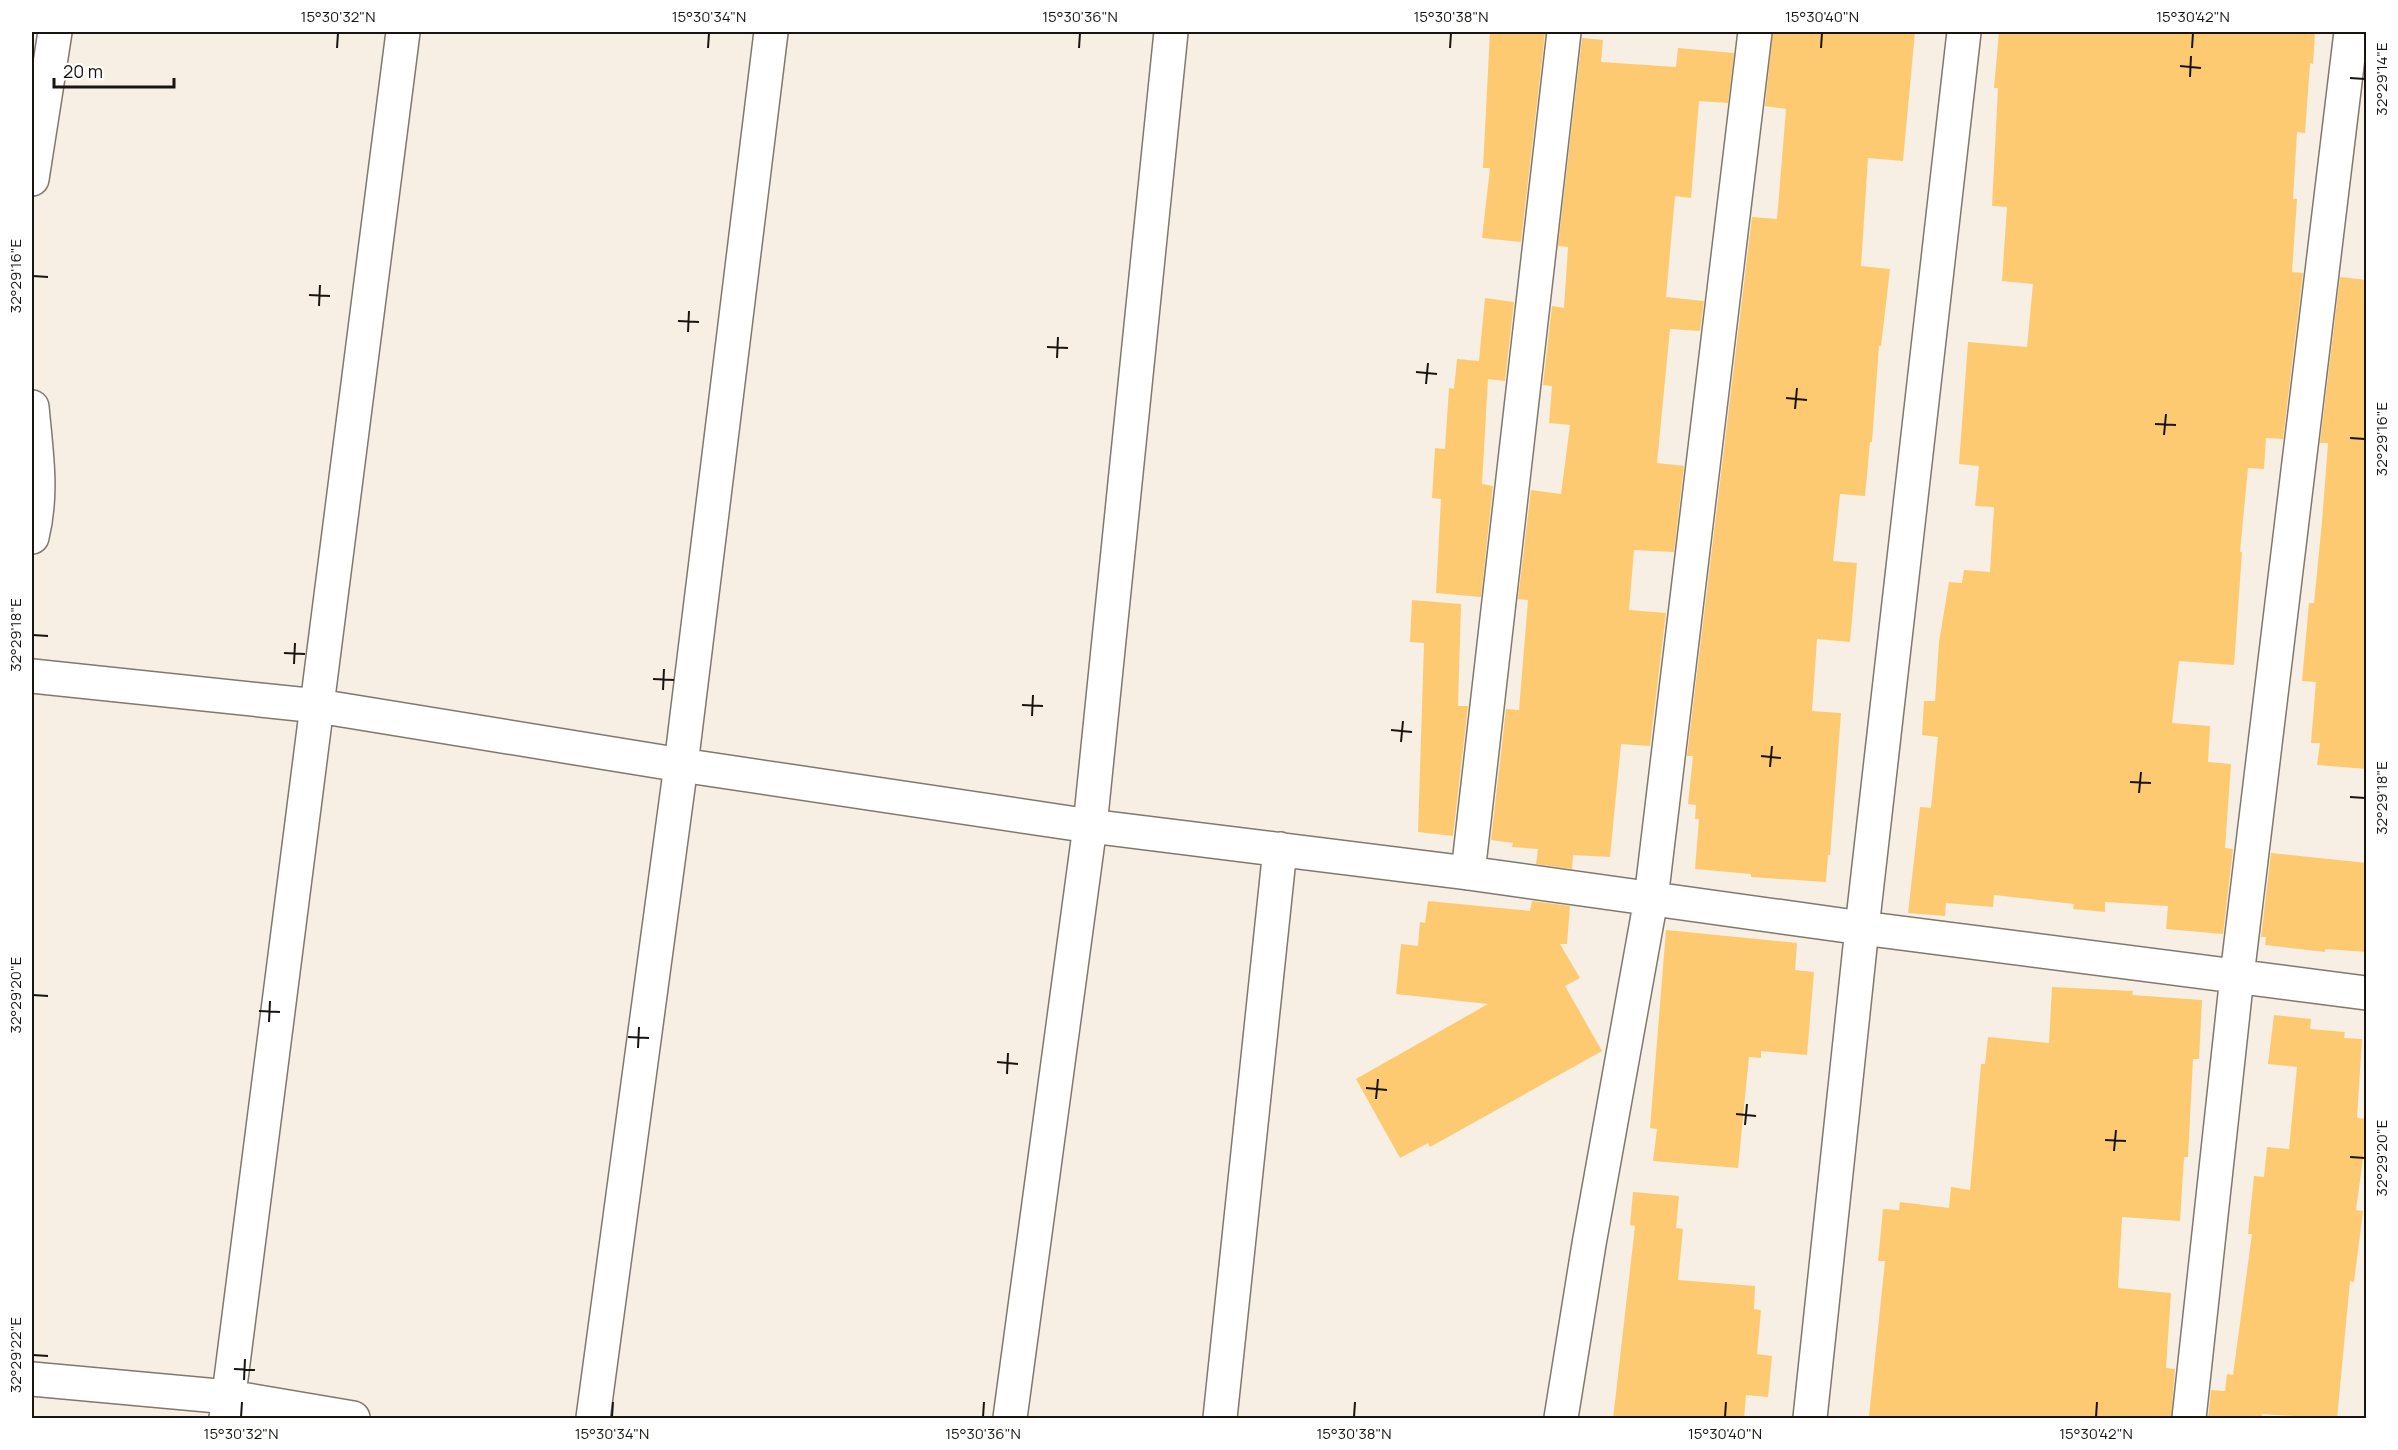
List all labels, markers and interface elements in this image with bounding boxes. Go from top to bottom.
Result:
text: 15°30'32"N [301,6,375,27]
text: 15°30'34"N [672,6,746,27]
text: 15°30'36"N [1042,6,1118,27]
text: 15°30'38"N [1413,6,1489,27]
text: 15°30'40"N [1785,6,1859,27]
text: 15°30'42"N [2156,6,2230,27]
text: 32°29'14"E [2371,42,2392,116]
scale bar [54,51,174,89]
text: 20 m [63,59,103,83]
text: 32°29'16"E [5,239,26,313]
text: 32°29'16"E [2371,402,2392,476]
text: 32°29'18"E [5,598,26,672]
text: 32°29'18"E [2371,761,2392,835]
text: 32°29'20"E [5,957,26,1033]
text: 32°29'20"E [2371,1120,2392,1196]
text: 32°29'22"E [5,1317,26,1393]
text: 15°30'32"N [204,1423,278,1444]
text: 15°30'34"N [575,1423,649,1444]
text: 15°30'36"N [945,1423,1021,1444]
text: 15°30'38"N [1316,1423,1392,1444]
text: 15°30'40"N [1688,1423,1762,1444]
text: 15°30'42"N [2059,1423,2133,1444]

